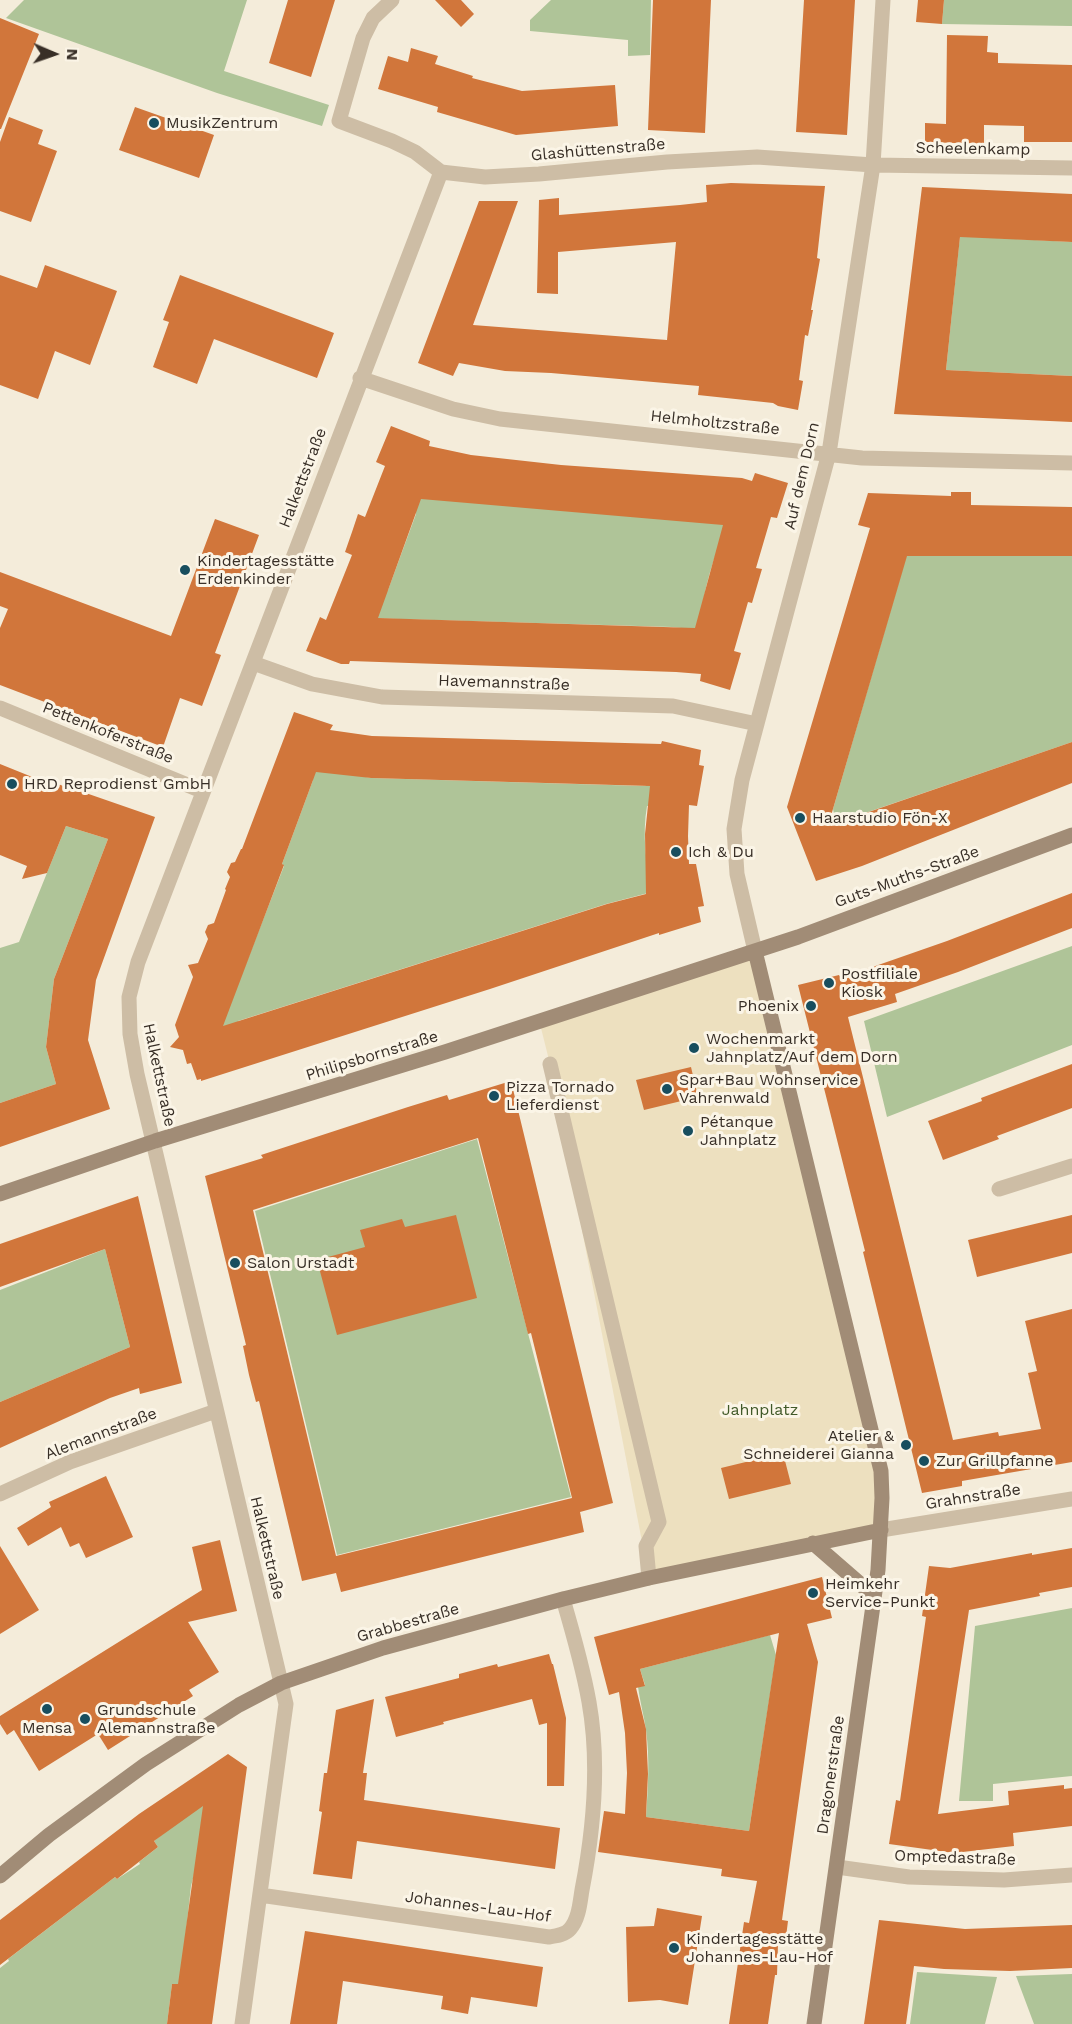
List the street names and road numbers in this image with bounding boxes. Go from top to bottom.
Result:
street label: Glashüttenstraße [530,135,666,165]
street label: Scheelenkamp [915,138,1031,160]
street label: Helmholtzstraße [649,407,781,439]
street label: Auf dem Dorn [780,420,824,532]
street label: Halkettstraße [275,425,331,531]
street label: Havemannstraße [438,671,570,695]
street label: Pettenkoferstraße [40,698,176,768]
street label: Guts-Muths-Straße [832,842,982,912]
street label: Halkettstraße [139,1021,179,1129]
street label: Philipsbornstraße [304,1027,440,1085]
street label: Alemannstraße [42,1404,160,1464]
street label: Grahnstraße [924,1480,1022,1514]
street label: Halkettstraße [246,1495,288,1601]
street label: Grabbestraße [354,1599,462,1647]
street label: Dragonerstraße [813,1714,849,1836]
street label: Omptedastraße [894,1846,1016,1870]
street label: Johannes-Lau-Hof [404,1887,552,1927]

